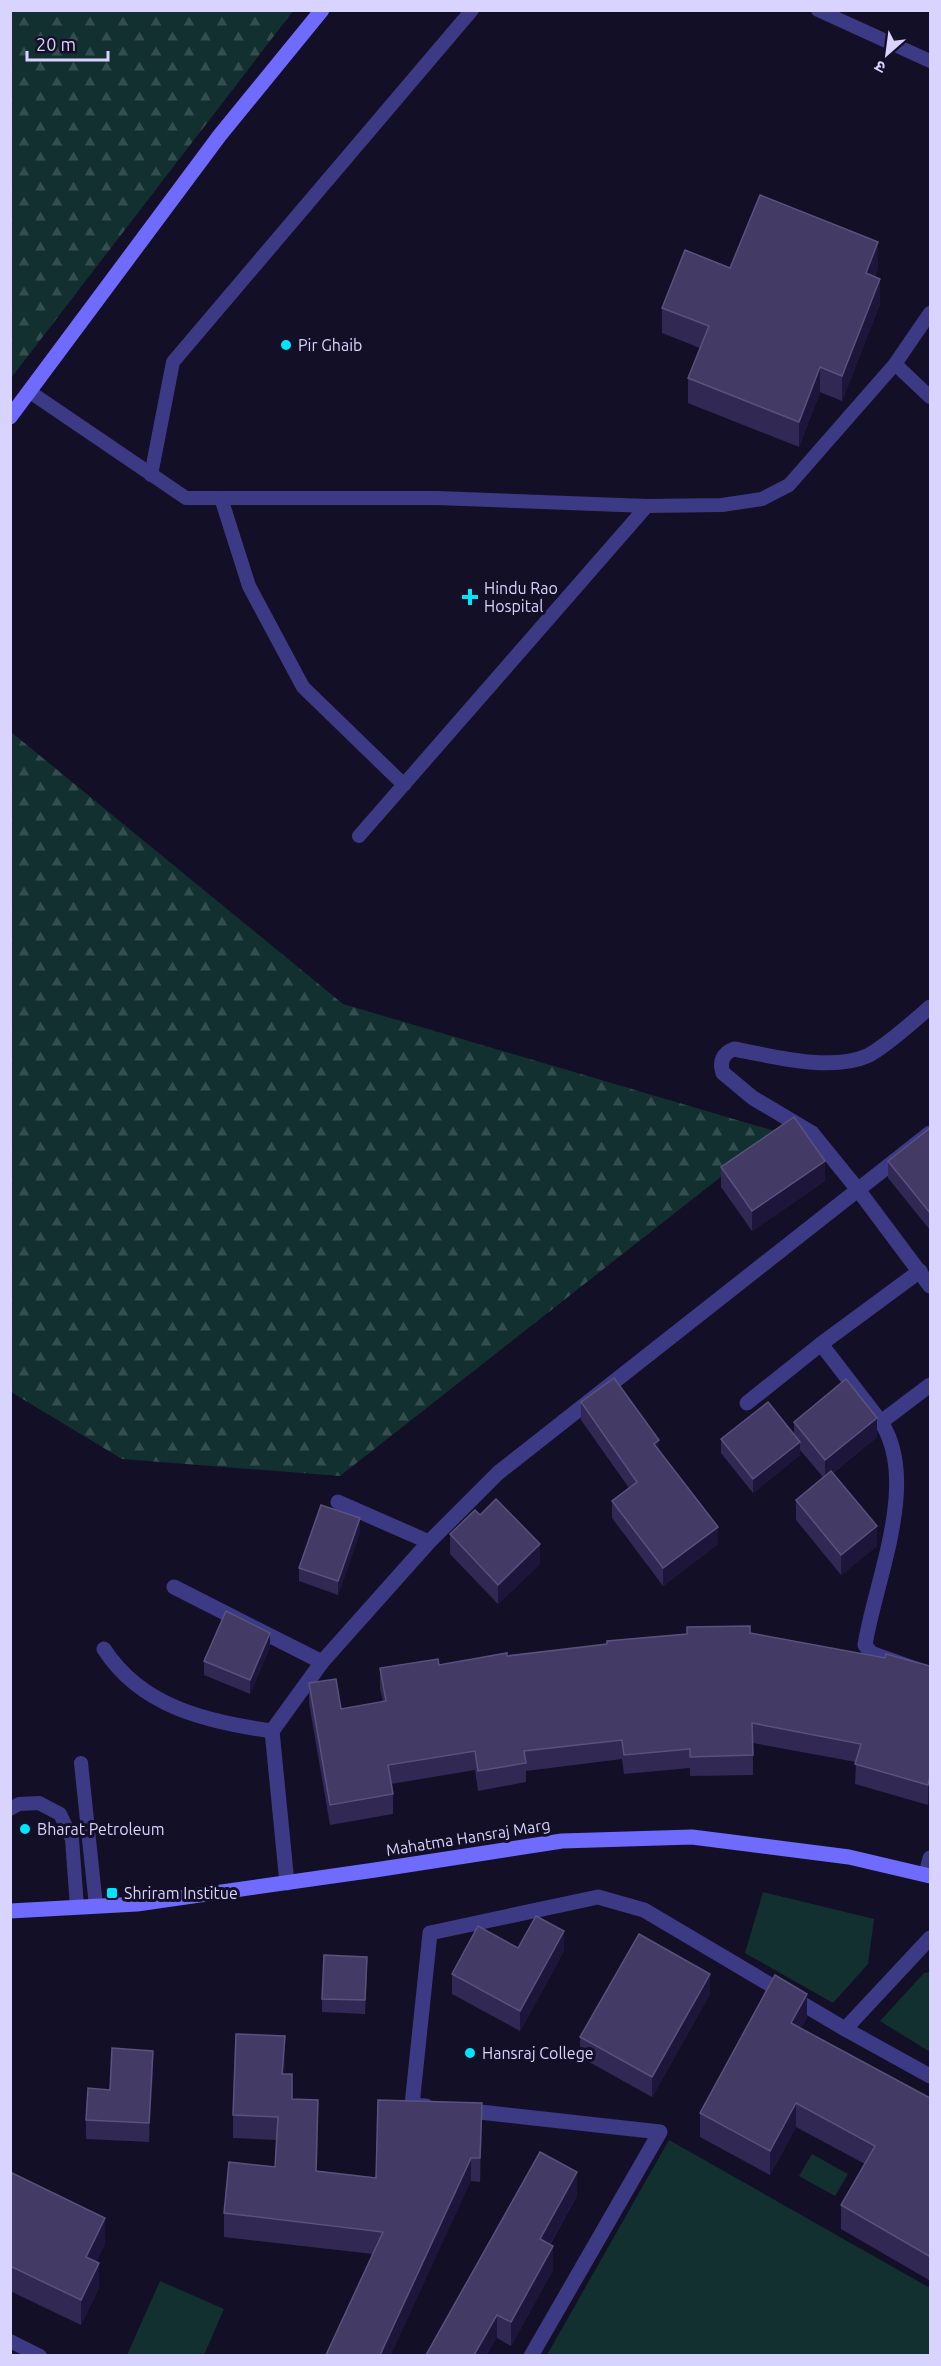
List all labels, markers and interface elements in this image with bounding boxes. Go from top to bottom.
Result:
scale bar [27,24,108,62]
north arrow [857,24,917,84]
text: 20 m [36,34,76,54]
text: उ [871,57,888,77]
place label: Pir Ghaib [298,336,362,354]
marker: Pir Ghaib [279,338,293,352]
place label: Hindu Rao Hospital [484,579,558,615]
marker: Hindu Rao Hospital [461,588,479,606]
street label: Mahatma Hansraj Marg [385,1815,551,1859]
place label: Bharat Petroleum [37,1820,165,1838]
marker: Bharat Petroleum [18,1822,32,1836]
place label: Shriram Institue [124,1884,238,1902]
marker: Shriram Institue [105,1886,119,1900]
place label: Hansraj College [482,2044,594,2062]
marker: Hansraj College [463,2046,477,2060]

